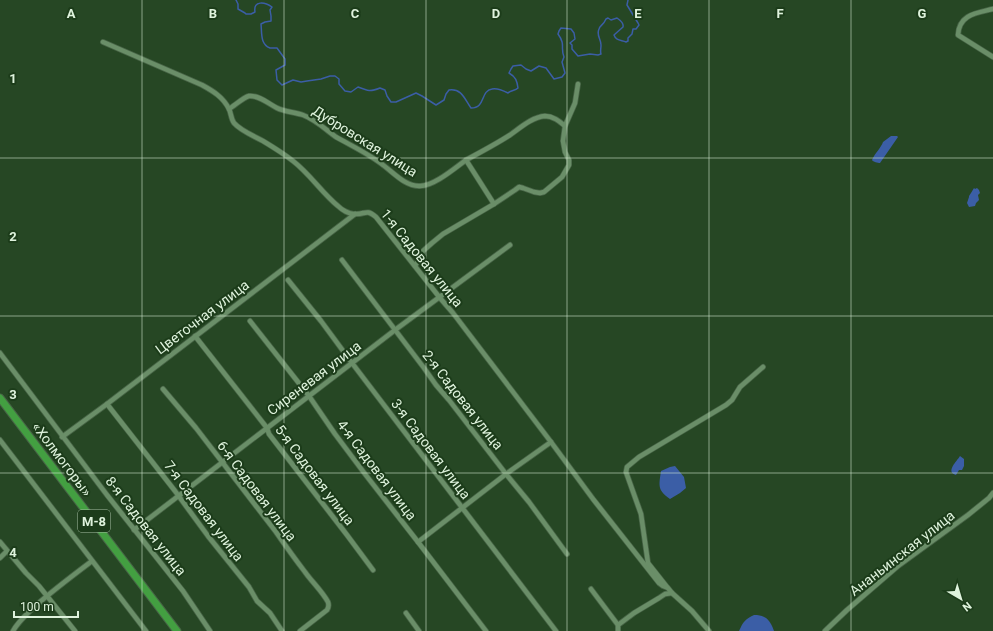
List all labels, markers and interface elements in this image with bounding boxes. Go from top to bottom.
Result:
text: A [67,6,76,21]
text: B [209,6,217,21]
text: C [351,6,360,21]
text: D [492,6,500,21]
text: E [634,6,642,21]
text: F [776,6,784,21]
text: G [918,6,927,21]
text: 1 [9,71,17,86]
street label: Дубровская улица [310,102,420,180]
street label: 1-я Садовая улица [378,206,466,310]
text: 2 [9,229,17,244]
street label: Цветочная улица [152,277,252,357]
street label: Сиреневая улица [264,338,364,418]
street label: 2-я Садовая улица [419,347,507,453]
text: 3 [9,387,17,402]
street label: 3-я Садовая улица [388,396,474,502]
street label: 4-я Садовая улица [334,417,420,523]
street label: «Холмогоры» [29,419,95,500]
street label: 5-я Садовая улица [272,422,358,528]
street label: 6-я Садовая улица [214,438,300,544]
street label: 7-я Садовая улица [161,458,247,564]
street label: 8-я Садовая улица [102,473,190,579]
street label: Ананьинская улица [846,507,958,599]
road number: М-8 [78,510,110,532]
text: 4 [9,545,17,560]
north arrow [941,579,981,619]
scale bar [14,593,78,619]
text: N [960,599,974,614]
text: 100 m [20,600,54,614]

